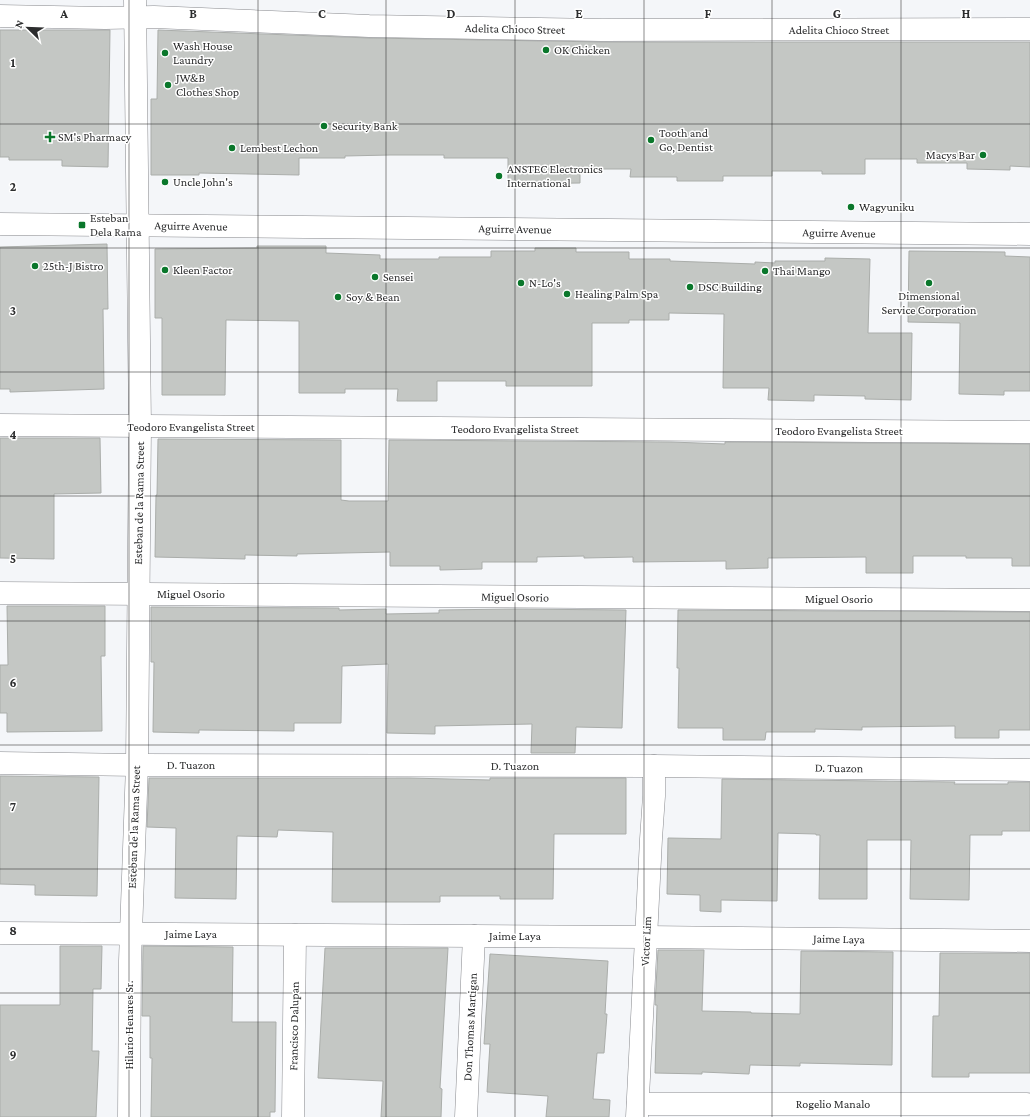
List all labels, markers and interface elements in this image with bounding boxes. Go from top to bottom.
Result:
text: A [59,6,68,21]
text: B [189,6,197,21]
text: C [318,6,326,21]
text: D [447,6,456,21]
text: E [575,6,583,21]
text: F [705,6,712,21]
text: G [833,6,841,21]
text: H [962,6,971,21]
north arrow [8,8,48,48]
text: N [12,18,26,30]
street label: Adelita Chioco Street [465,21,566,37]
street label: Adelita Chioco Street [789,23,890,37]
place label: Wash House Laundry [173,39,233,67]
place label: OK Chicken [554,43,611,57]
marker: OK Chicken [541,45,551,55]
marker: Wash House Laundry [160,48,170,58]
text: 1 [11,55,16,70]
place label: JW&B Clothes Shop [175,71,239,99]
marker: JW&B Clothes Shop [163,80,173,90]
place label: Security Bank [332,119,398,133]
marker: Security Bank [319,121,329,131]
place label: Tooth and Go, Dentist [659,126,714,154]
place label: SM's Pharmacy [58,130,132,144]
marker: SM's Pharmacy [45,132,55,142]
marker: Tooth and Go, Dentist [646,135,656,145]
place label: Lembest Lechon [240,141,319,155]
marker: Lembest Lechon [227,143,237,153]
place label: Macys Bar [926,148,976,162]
marker: Macys Bar [978,150,988,160]
place label: ANSTEC Electronics International [507,162,603,190]
marker: ANSTEC Electronics International [494,171,504,181]
place label: Uncle John's [173,175,233,189]
marker: Uncle John's [160,177,170,187]
text: 2 [10,179,17,194]
place label: Wagyuniku [859,200,915,214]
marker: Wagyuniku [846,202,856,212]
place label: Esteban Dela Rama [90,211,142,239]
street label: Aguirre Avenue [154,218,228,234]
marker: Esteban Dela Rama [77,220,87,230]
street label: Aguirre Avenue [478,221,552,237]
street label: Aguirre Avenue [802,225,876,241]
place label: 25th-J Bistro [43,259,103,273]
marker: 25th-J Bistro [30,261,40,271]
place label: Kleen Factor [173,263,233,277]
place label: Thai Mango [773,264,831,278]
marker: Kleen Factor [160,265,170,275]
marker: Thai Mango [760,266,770,276]
place label: Sensei [383,270,413,284]
marker: Sensei [370,272,380,282]
place label: N-Lo's [529,276,561,290]
marker: N-Lo's [516,278,526,288]
marker: Dimensional Service Corporation [924,278,934,288]
place label: DSC Building [698,280,762,294]
marker: DSC Building [685,282,695,292]
place label: Healing Palm Spa [575,287,659,301]
marker: Healing Palm Spa [562,289,572,299]
place label: Dimensional Service Corporation [882,289,977,317]
place label: Soy & Bean [346,290,400,304]
marker: Soy & Bean [333,292,343,302]
text: 3 [10,303,16,318]
street label: Teodoro Evangelista Street [127,420,256,434]
street label: Teodoro Evangelista Street [451,422,580,436]
street label: Teodoro Evangelista Street [775,424,904,438]
text: 4 [9,427,17,442]
street label: Esteban de la Rama Street [131,440,147,565]
text: 5 [10,551,16,566]
street label: Miguel Osorio [157,587,225,601]
street label: Miguel Osorio [481,589,549,605]
street label: Miguel Osorio [805,592,873,606]
text: 6 [9,675,17,690]
street label: D. Tuazon [167,758,216,772]
street label: D. Tuazon [491,759,540,773]
street label: D. Tuazon [815,761,864,775]
street label: Esteban de la Rama Street [125,764,143,889]
text: 7 [10,799,16,814]
street label: Victor Lim [638,915,654,966]
text: 8 [9,923,17,938]
street label: Jaime Laya [164,927,217,941]
street label: Jaime Laya [488,929,541,943]
street label: Jaime Laya [812,932,866,946]
street label: Don Thomas Martigan [460,972,480,1081]
street label: Hilario Henares Sr. [122,980,136,1070]
street label: Francisco Dalupan [286,981,302,1071]
text: 9 [9,1047,17,1062]
street label: Rogelio Manalo [796,1097,870,1111]

